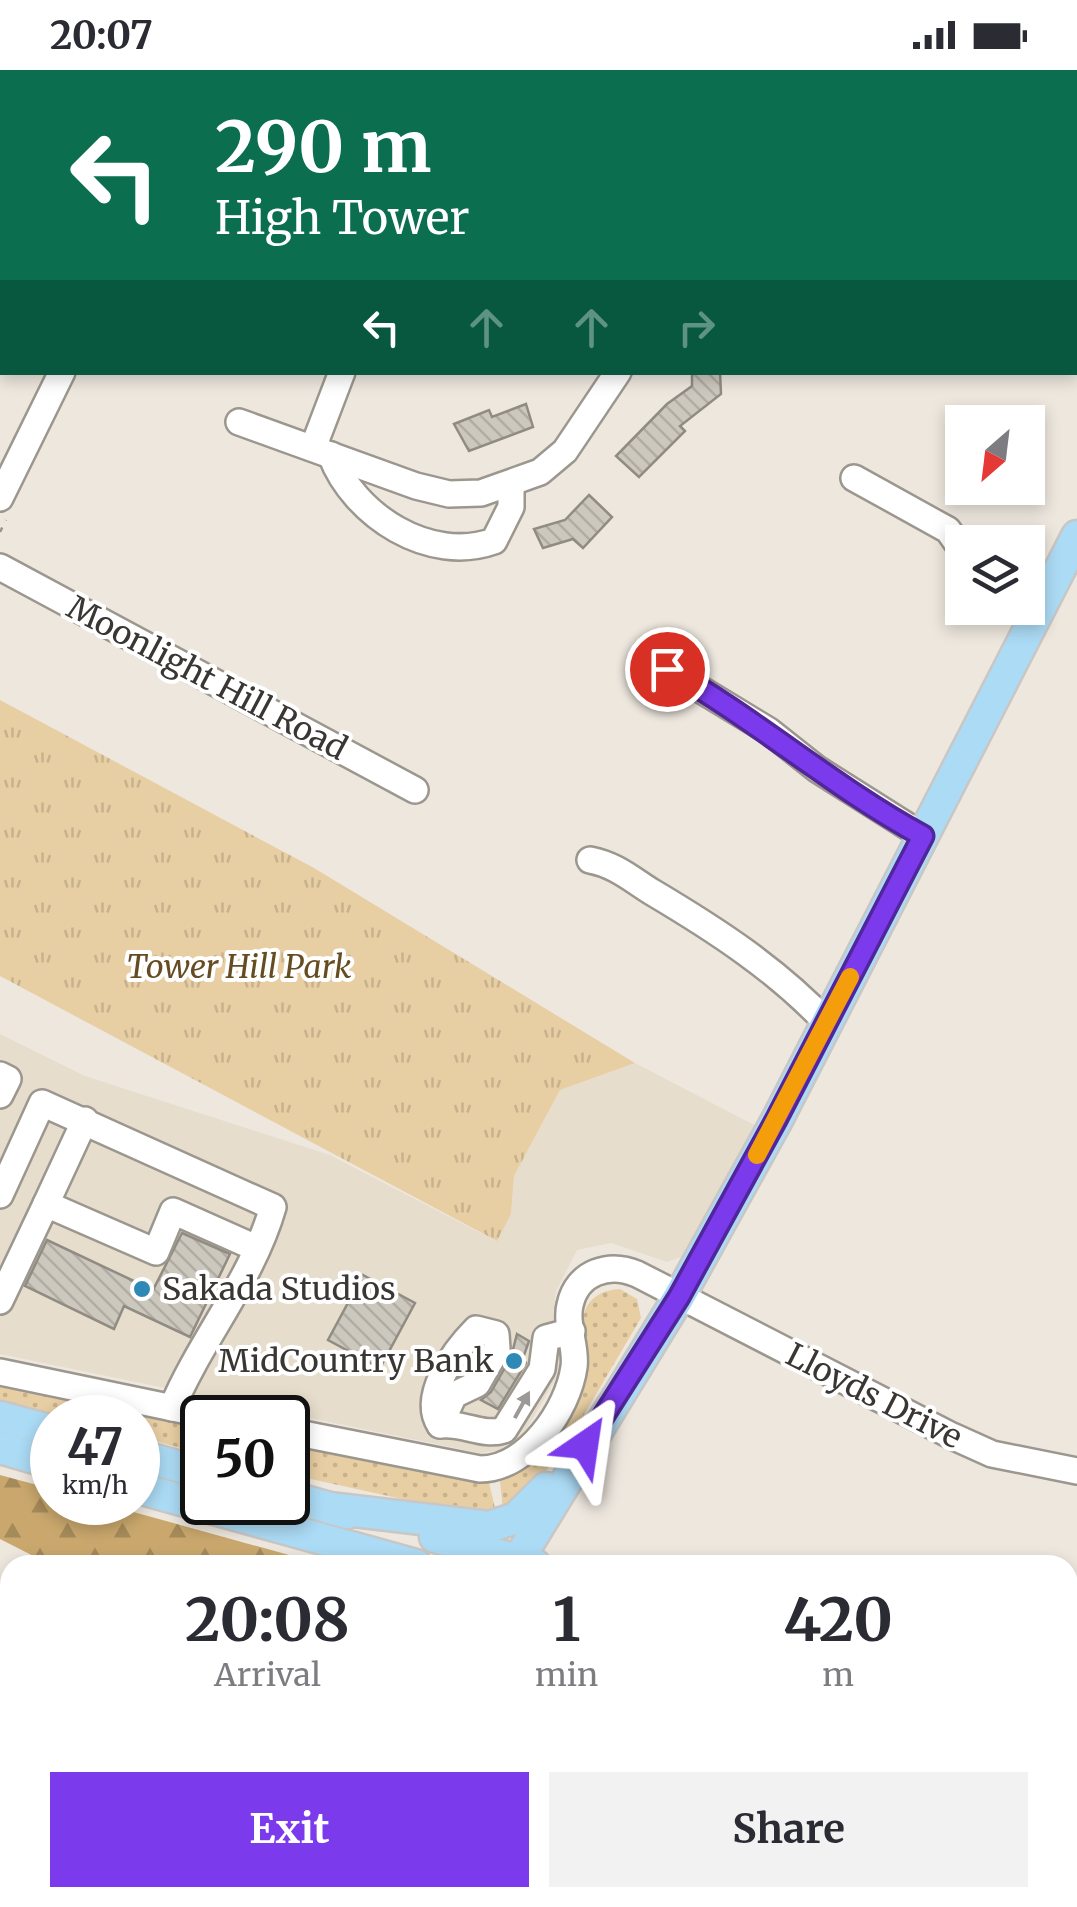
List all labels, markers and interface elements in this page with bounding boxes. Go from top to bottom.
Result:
text: 20:07 [50,12,153,59]
text: 290 m [215,103,431,191]
icon: left [50,110,180,240]
text: High Tower [215,190,470,246]
icon: left [354,300,409,355]
icon: ahead [459,300,514,355]
icon: ahead [564,300,619,355]
icon: right [669,300,724,355]
north arrow [945,405,1045,505]
map controls [945,405,1045,625]
button: layers [945,525,1045,625]
street label: Moonlight Hill Road [60,587,354,769]
pin [625,627,710,712]
icon: arrive [640,642,695,697]
park label: Tower Hill Park [127,947,352,987]
place label: Sakada Studios [162,1269,396,1309]
marker: Sakada Studios [131,1278,153,1300]
street label: Lloyds Drive [779,1335,969,1457]
place label: MidCountry Bank [218,1341,495,1381]
marker: MidCountry Bank [503,1350,525,1372]
one-way arrow [512,1391,530,1419]
position arrow [533,1393,637,1497]
speed limit sign: 50 [180,1395,310,1525]
text: 47 [67,1416,123,1479]
text: km/h [62,1469,128,1501]
text: 20:08 [185,1582,350,1657]
text: 1 [553,1582,580,1657]
text: 420 [783,1582,893,1657]
text: Arrival [214,1655,321,1695]
text: min [535,1655,598,1695]
text: m [822,1655,854,1695]
button: Exit [50,1772,529,1887]
button: Share [549,1772,1028,1887]

